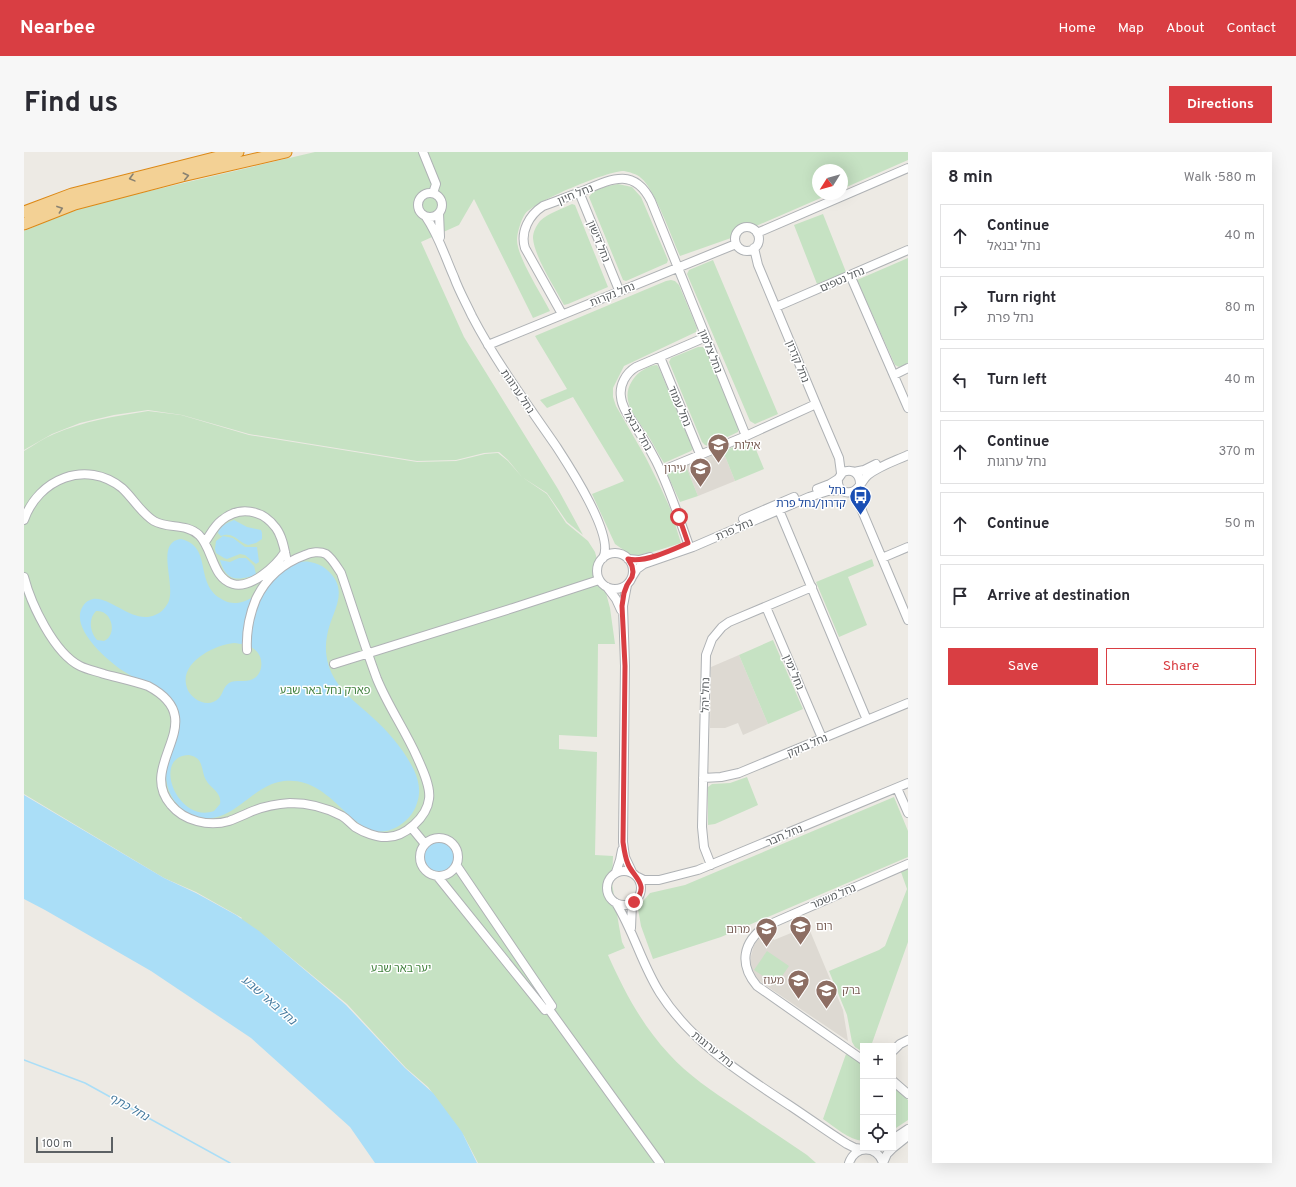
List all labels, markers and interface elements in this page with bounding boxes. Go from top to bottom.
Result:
text: Nearbee [20,16,95,40]
text: Home [1059,20,1096,37]
text: Map [1118,20,1144,37]
text: About [1166,20,1205,37]
text: Contact [1227,20,1276,37]
text: Find us [24,86,118,122]
button: Directions [1169,86,1272,123]
north arrow [812,164,848,200]
text: 8 min [948,167,993,189]
text: Walk · 580 m [1184,170,1256,186]
one-way arrow [182,172,189,180]
one-way arrow [129,173,136,182]
street label: נחל חיון [555,181,595,208]
one-way arrow [57,206,64,214]
text: Continue [987,217,1049,236]
street label: נחל דישון [583,218,613,264]
icon: ahead [949,225,971,247]
text: 40 m [1225,228,1255,244]
text: נחל יבנאל [987,239,1041,255]
street label: נחל נטפים [818,264,867,296]
street label: נחל נקרות [588,280,637,310]
text: Turn right [987,289,1056,308]
icon: right [949,297,971,319]
text: 80 m [1225,300,1255,316]
text: נחל פרת [987,311,1034,327]
street label: נחל צלמון [695,328,725,375]
street label: נחל קדרון [782,338,812,385]
street label: נחל ערוגות [497,367,537,416]
icon: left [949,369,971,391]
text: Turn left [987,371,1047,390]
text: 40 m [1225,372,1255,388]
street label: נחל עמוד [664,384,694,429]
street label: נחל יבנאל [619,407,655,454]
school or university icon: אילות [705,432,731,465]
text: Continue [987,433,1049,452]
place label: אילות [734,439,761,453]
icon: ahead [949,441,971,463]
text: 370 m [1218,444,1255,460]
school or university icon: עירון [688,455,714,488]
text: נחל ערוגות [987,455,1046,471]
place label: עירון [664,462,686,476]
bus stop icon: נחל קדרון/נחל פרת [848,483,874,516]
place label: נחל קדרון/נחל פרת [776,484,846,511]
route start [670,508,688,526]
icon: ahead [949,513,971,535]
text: Continue [987,515,1049,534]
street label: נחל פרת [714,516,755,544]
text: 50 m [1225,516,1255,532]
icon: arrive [949,585,971,607]
text: Arrive at destination [987,587,1130,606]
button: Save [948,648,1098,685]
button: Share [1106,648,1256,685]
street label: נחל ימין [779,653,807,692]
street label: נחל יהל [699,677,713,713]
park label: פארק נחל באר שבע [280,684,371,698]
street label: נחל בוקק [785,731,830,761]
street label: נחל חבר [764,822,805,850]
street label: נחל משמר [809,881,858,913]
route end [625,893,643,911]
school or university icon: רום [787,913,813,946]
school or university icon: מרום [753,916,779,949]
place label: רום [816,920,832,934]
place label: מרום [726,923,750,937]
park label: יער באר שבע [371,962,431,976]
school or university icon: מעוז [786,967,812,1000]
water label: נחל באר שבע [238,973,300,1030]
place label: מעוז [763,974,784,988]
school or university icon: ברק [814,977,840,1010]
place label: ברק [842,984,861,998]
street label: נחל ערוגות [688,1029,736,1071]
map controls [860,1043,896,1151]
button: + [860,1043,896,1079]
button: − [860,1079,896,1115]
water label: נחל כתף [106,1090,153,1126]
button: locate [860,1115,896,1151]
scale bar [36,1135,113,1154]
text: 100 m [42,1137,72,1151]

